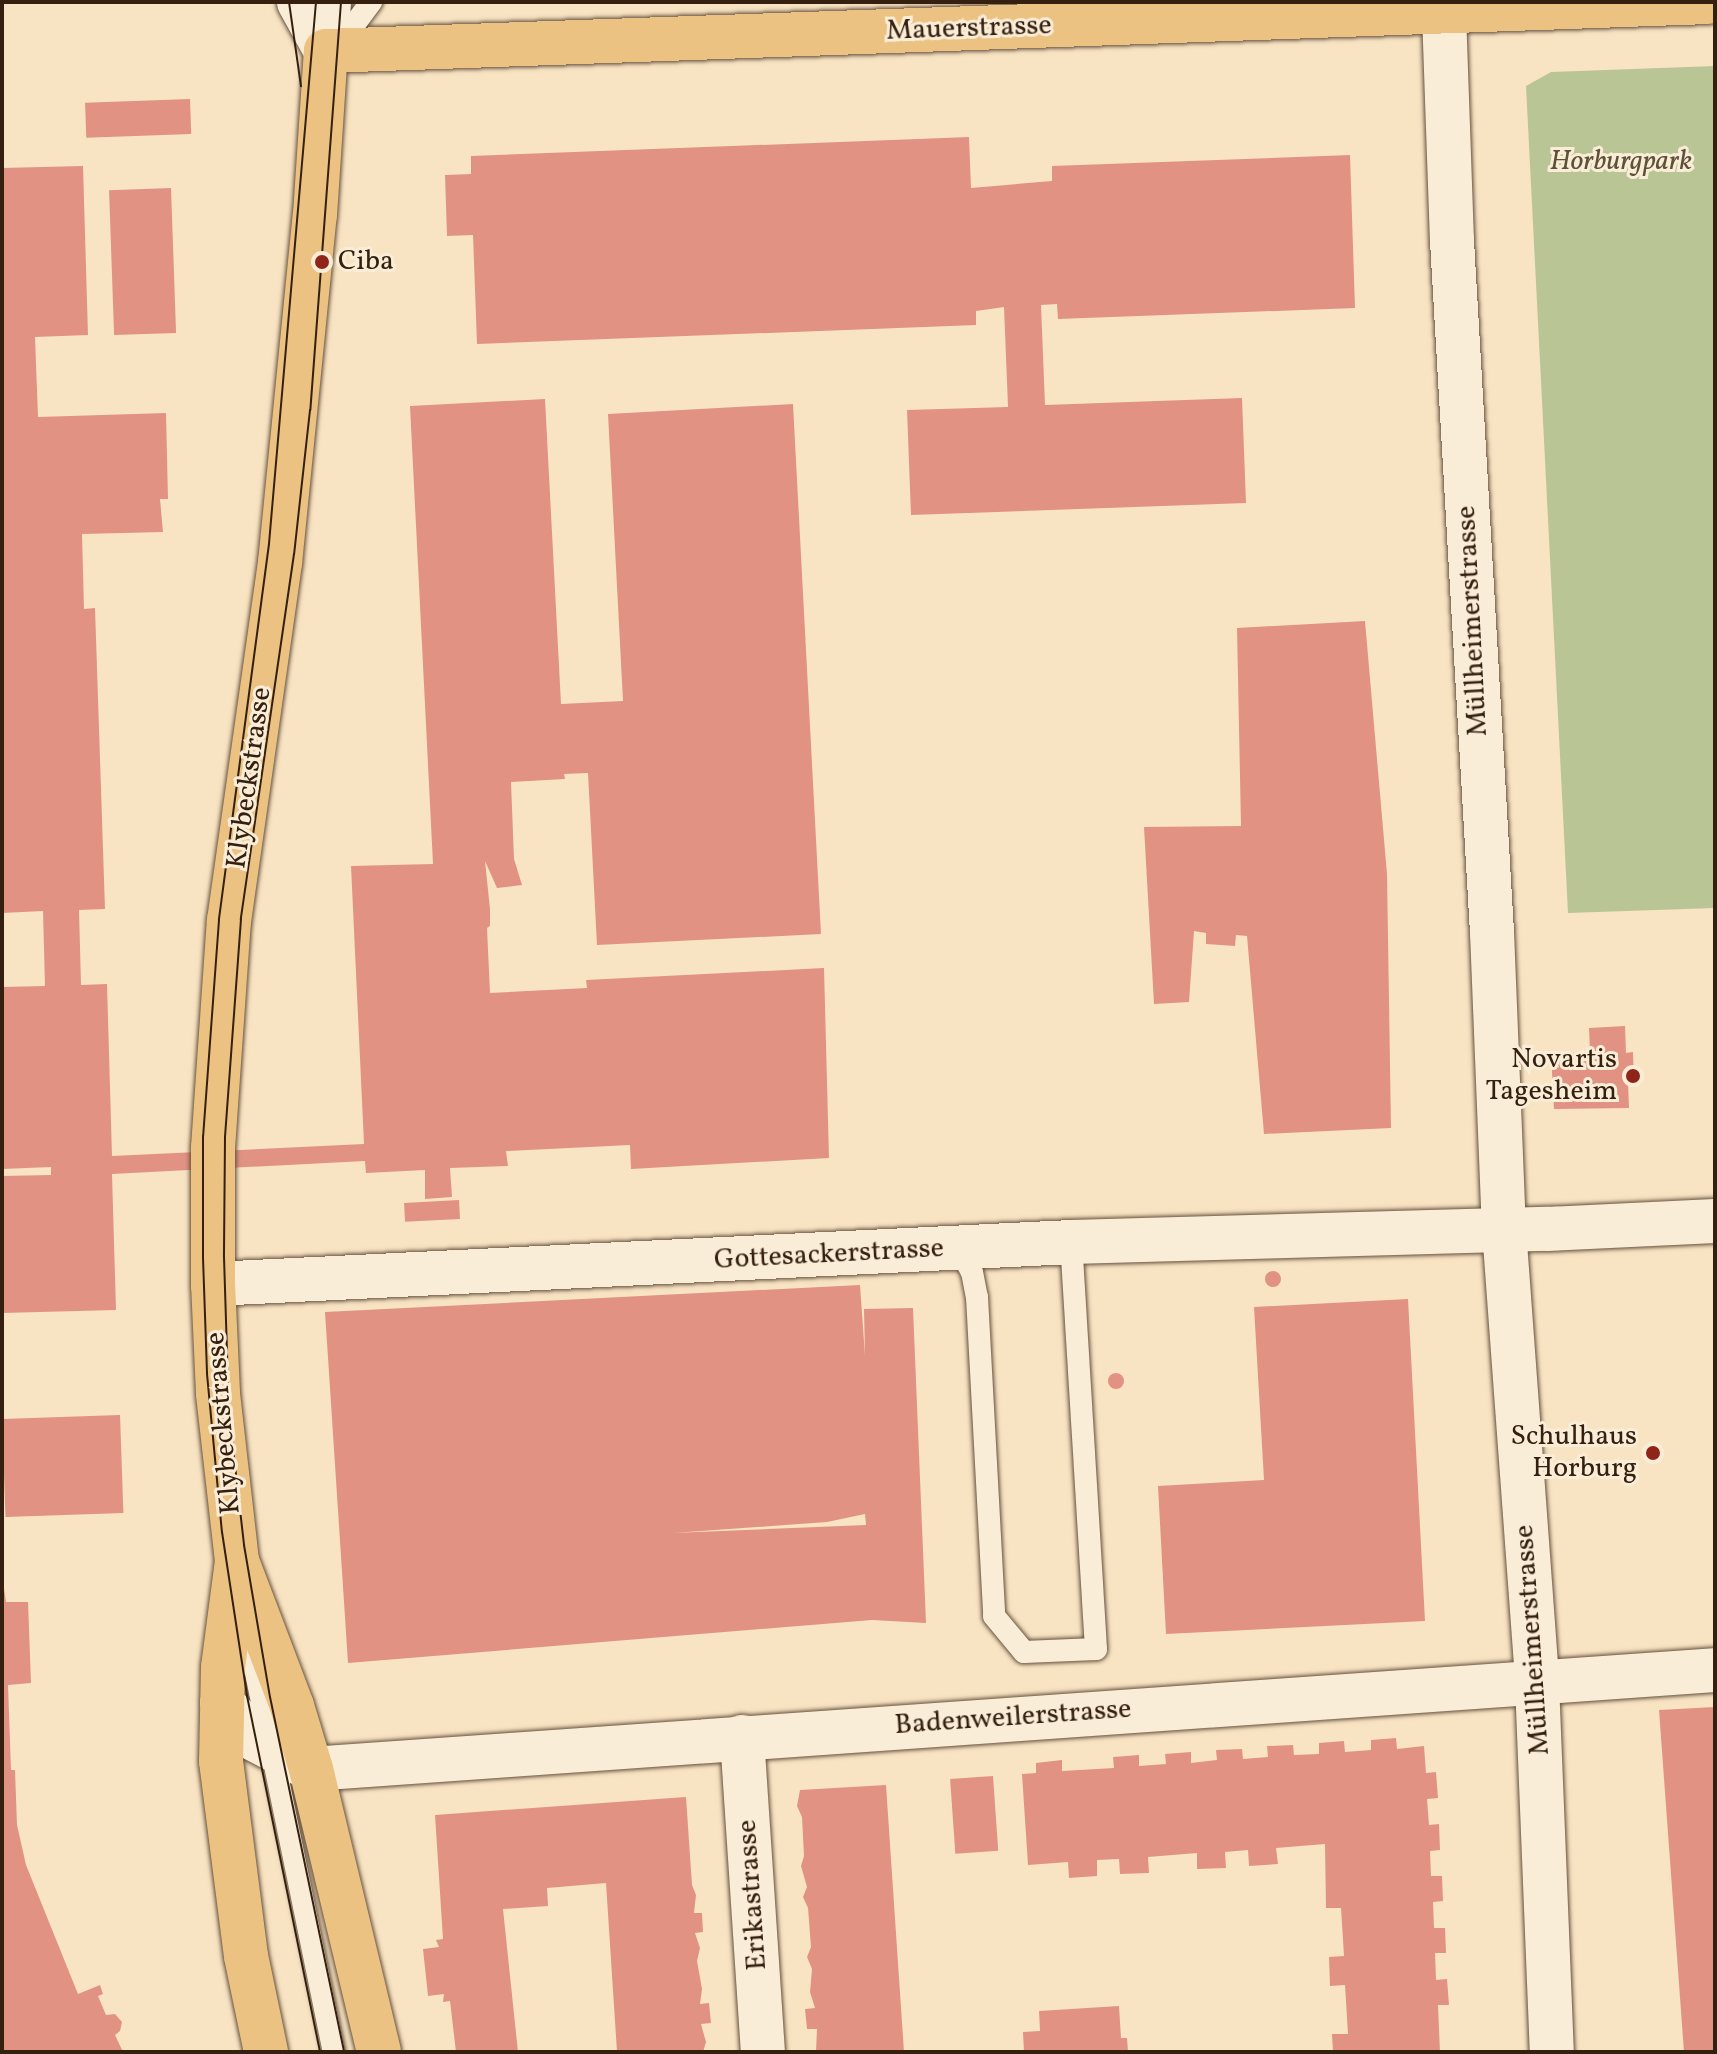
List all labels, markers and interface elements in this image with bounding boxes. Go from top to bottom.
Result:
street label: Mauerstrasse [886,9,1052,49]
park label: Horburgpark [1550,145,1692,179]
place label: Ciba [338,245,394,279]
marker: Ciba [313,253,331,271]
street label: Müllheimerstrasse [1450,505,1496,737]
street label: Klybeckstrasse [221,685,279,871]
place label: Novartis Tagesheim [1486,1043,1617,1109]
marker: Novartis Tagesheim [1624,1067,1642,1085]
street label: Gottesackerstrasse [713,1232,945,1278]
street label: Klybeckstrasse [199,1330,249,1516]
place label: Schulhaus Horburg [1510,1420,1637,1486]
marker: Schulhaus Horburg [1644,1444,1662,1462]
street label: Müllheimerstrasse [1508,1524,1558,1756]
street label: Badenweilerstrasse [893,1693,1133,1743]
street label: Erikastrasse [731,1819,775,1971]

